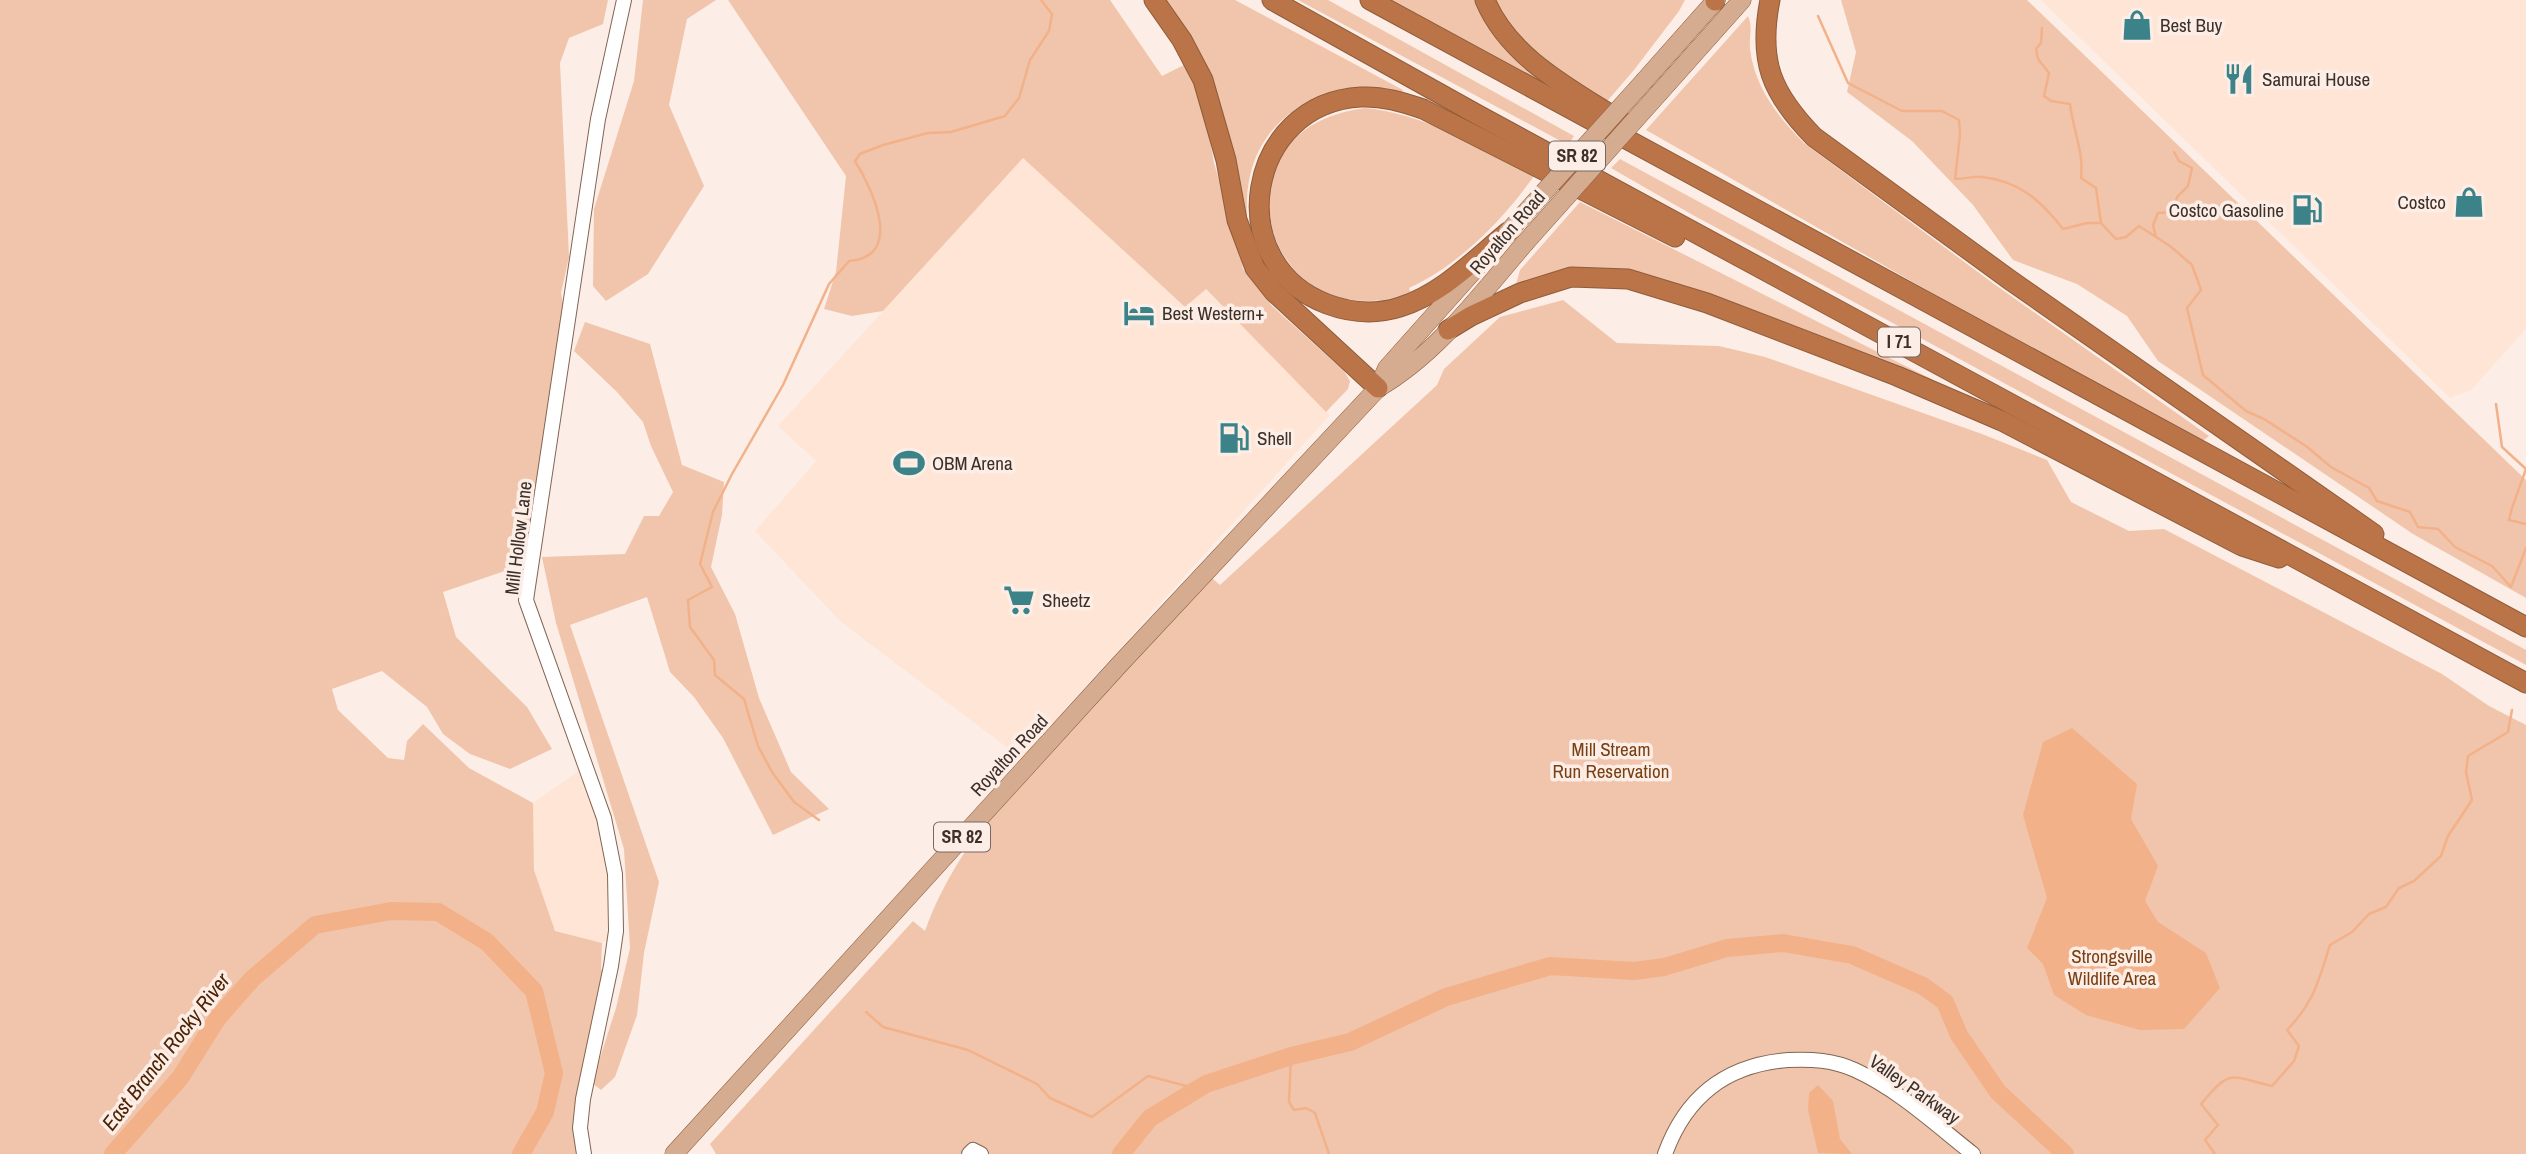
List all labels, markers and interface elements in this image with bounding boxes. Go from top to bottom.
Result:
shop icon: Best Buy [2120,8,2154,42]
place label: Best Buy [2160,12,2223,38]
restaurant icon: Samurai House [2222,62,2256,96]
place label: Samurai House [2262,66,2370,92]
road number: SR 82 [1549,141,1605,170]
street label: Royalton Road [1463,185,1551,279]
shop icon: Costco [2452,185,2486,219]
place label: Costco [2398,189,2446,215]
fuel station icon: Costco Gasoline [2290,193,2324,227]
place label: Costco Gasoline [2169,197,2284,223]
hotel icon: Best Western+ [1122,296,1156,330]
place label: Best Western+ [1162,300,1264,326]
road number: I 71 [1878,328,1920,356]
fuel station icon: Shell [1217,421,1251,455]
place label: Shell [1257,425,1292,451]
sports icon: OBM Arena [892,446,926,480]
place label: OBM Arena [932,450,1013,476]
street label: Mill Hollow Lane [498,480,538,596]
supermarket icon: Sheetz [1002,583,1036,617]
place label: Sheetz [1042,587,1091,613]
street label: Royalton Road [964,708,1054,802]
park label: Mill Stream Run Reservation [1553,736,1669,784]
road number: SR 82 [934,822,990,852]
park label: Strongsville Wildlife Area [2068,943,2156,991]
water label: East Branch Rocky River [95,966,237,1136]
street label: Valley Parkway [1864,1048,1966,1130]

